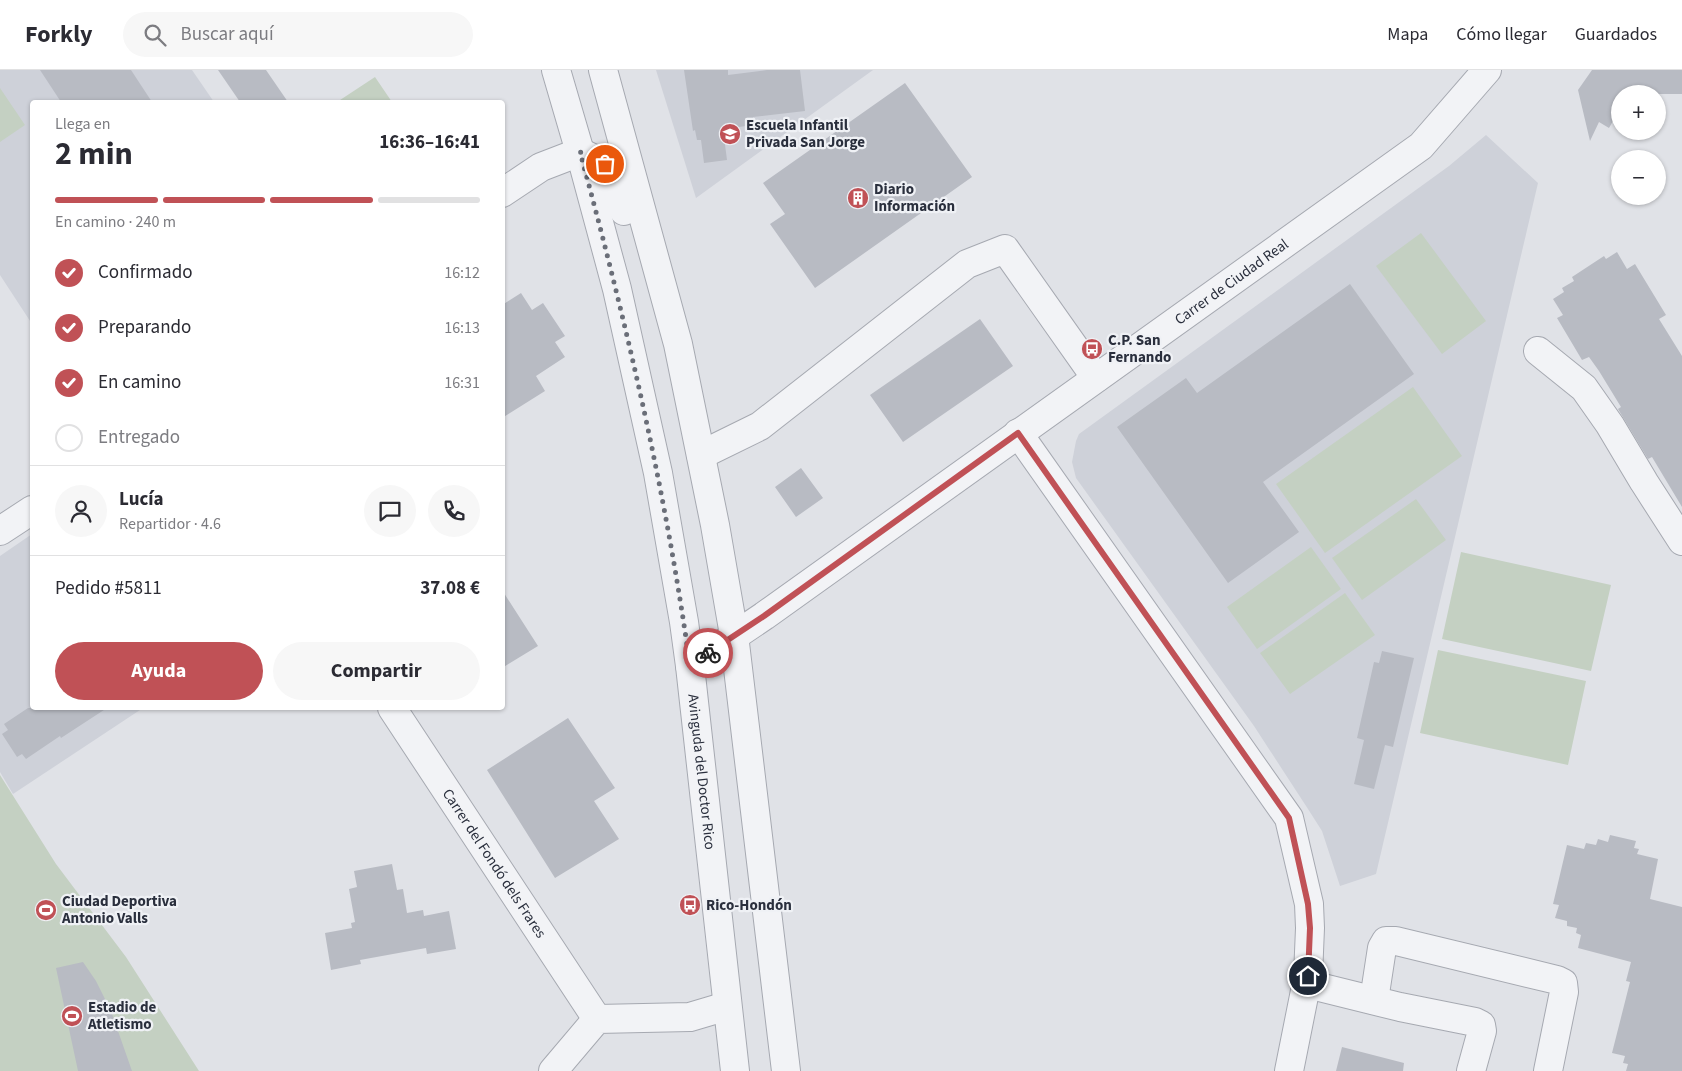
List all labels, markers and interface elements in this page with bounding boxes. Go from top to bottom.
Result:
search box [123,12,473,57]
text: Forkly [25,17,93,52]
icon: search [141,21,169,49]
text: Buscar aquí [181,21,274,48]
text: Mapa [1387,22,1428,47]
text: Cómo llegar [1456,22,1547,47]
text: Guardados [1575,22,1657,47]
map controls [1611,85,1666,205]
button: + [1611,85,1666,140]
text: Llega en [55,113,110,135]
place label: Escuela Infantil Privada San Jorge [746,115,865,153]
school or university icon: Escuela Infantil Privada San Jorge [718,122,742,146]
text: 16:36–16:41 [379,129,480,156]
text: 2 min [55,131,133,177]
pin [584,143,626,185]
icon: bag [591,150,619,178]
button: − [1611,150,1666,205]
place label: Diario Información [874,179,955,217]
building icon: Diario Información [846,186,870,210]
text: En camino · 240 m [55,211,176,233]
street label: Carrer de Ciudad Real [1170,234,1293,330]
icon: check [55,259,83,287]
text: Confirmado [98,259,193,286]
text: 16:12 [444,262,480,284]
icon: check [55,314,83,342]
text: Preparando [98,314,191,341]
text: 16:13 [444,317,480,339]
place label: C.P. San Fernando [1108,330,1171,368]
bus stop icon: C.P. San Fernando [1080,337,1104,361]
icon: check [55,369,83,397]
text: En camino [98,369,181,396]
text: 16:31 [444,372,480,394]
text: Entregado [98,424,180,451]
button: person [55,485,107,537]
button: chat [364,485,416,537]
button: phone [428,485,480,537]
text: Lucía [119,486,164,513]
text: Repartidor · 4.6 [119,513,221,535]
text: Pedido #5811 [55,575,162,602]
text: 37.08 € [420,575,480,602]
courier [683,628,733,678]
icon: bike [694,639,722,667]
button: Ayuda [55,642,263,700]
button: Compartir [273,642,480,700]
street label: Avinguda del Doctor Rico [682,693,720,851]
street label: Carrer del Fondó dels Frares [437,785,551,942]
place label: Ciudad Deportiva Antonio Valls [61,891,177,929]
bus stop icon: Rico-Hondón [678,893,702,917]
place label: Rico-Hondón [706,895,792,916]
sports icon: Ciudad Deportiva Antonio Valls [34,898,58,922]
pin [1287,955,1329,997]
icon: home [1294,962,1322,990]
place label: Estadio de Atletismo [87,997,157,1035]
sports icon: Estadio de Atletismo [60,1004,84,1028]

